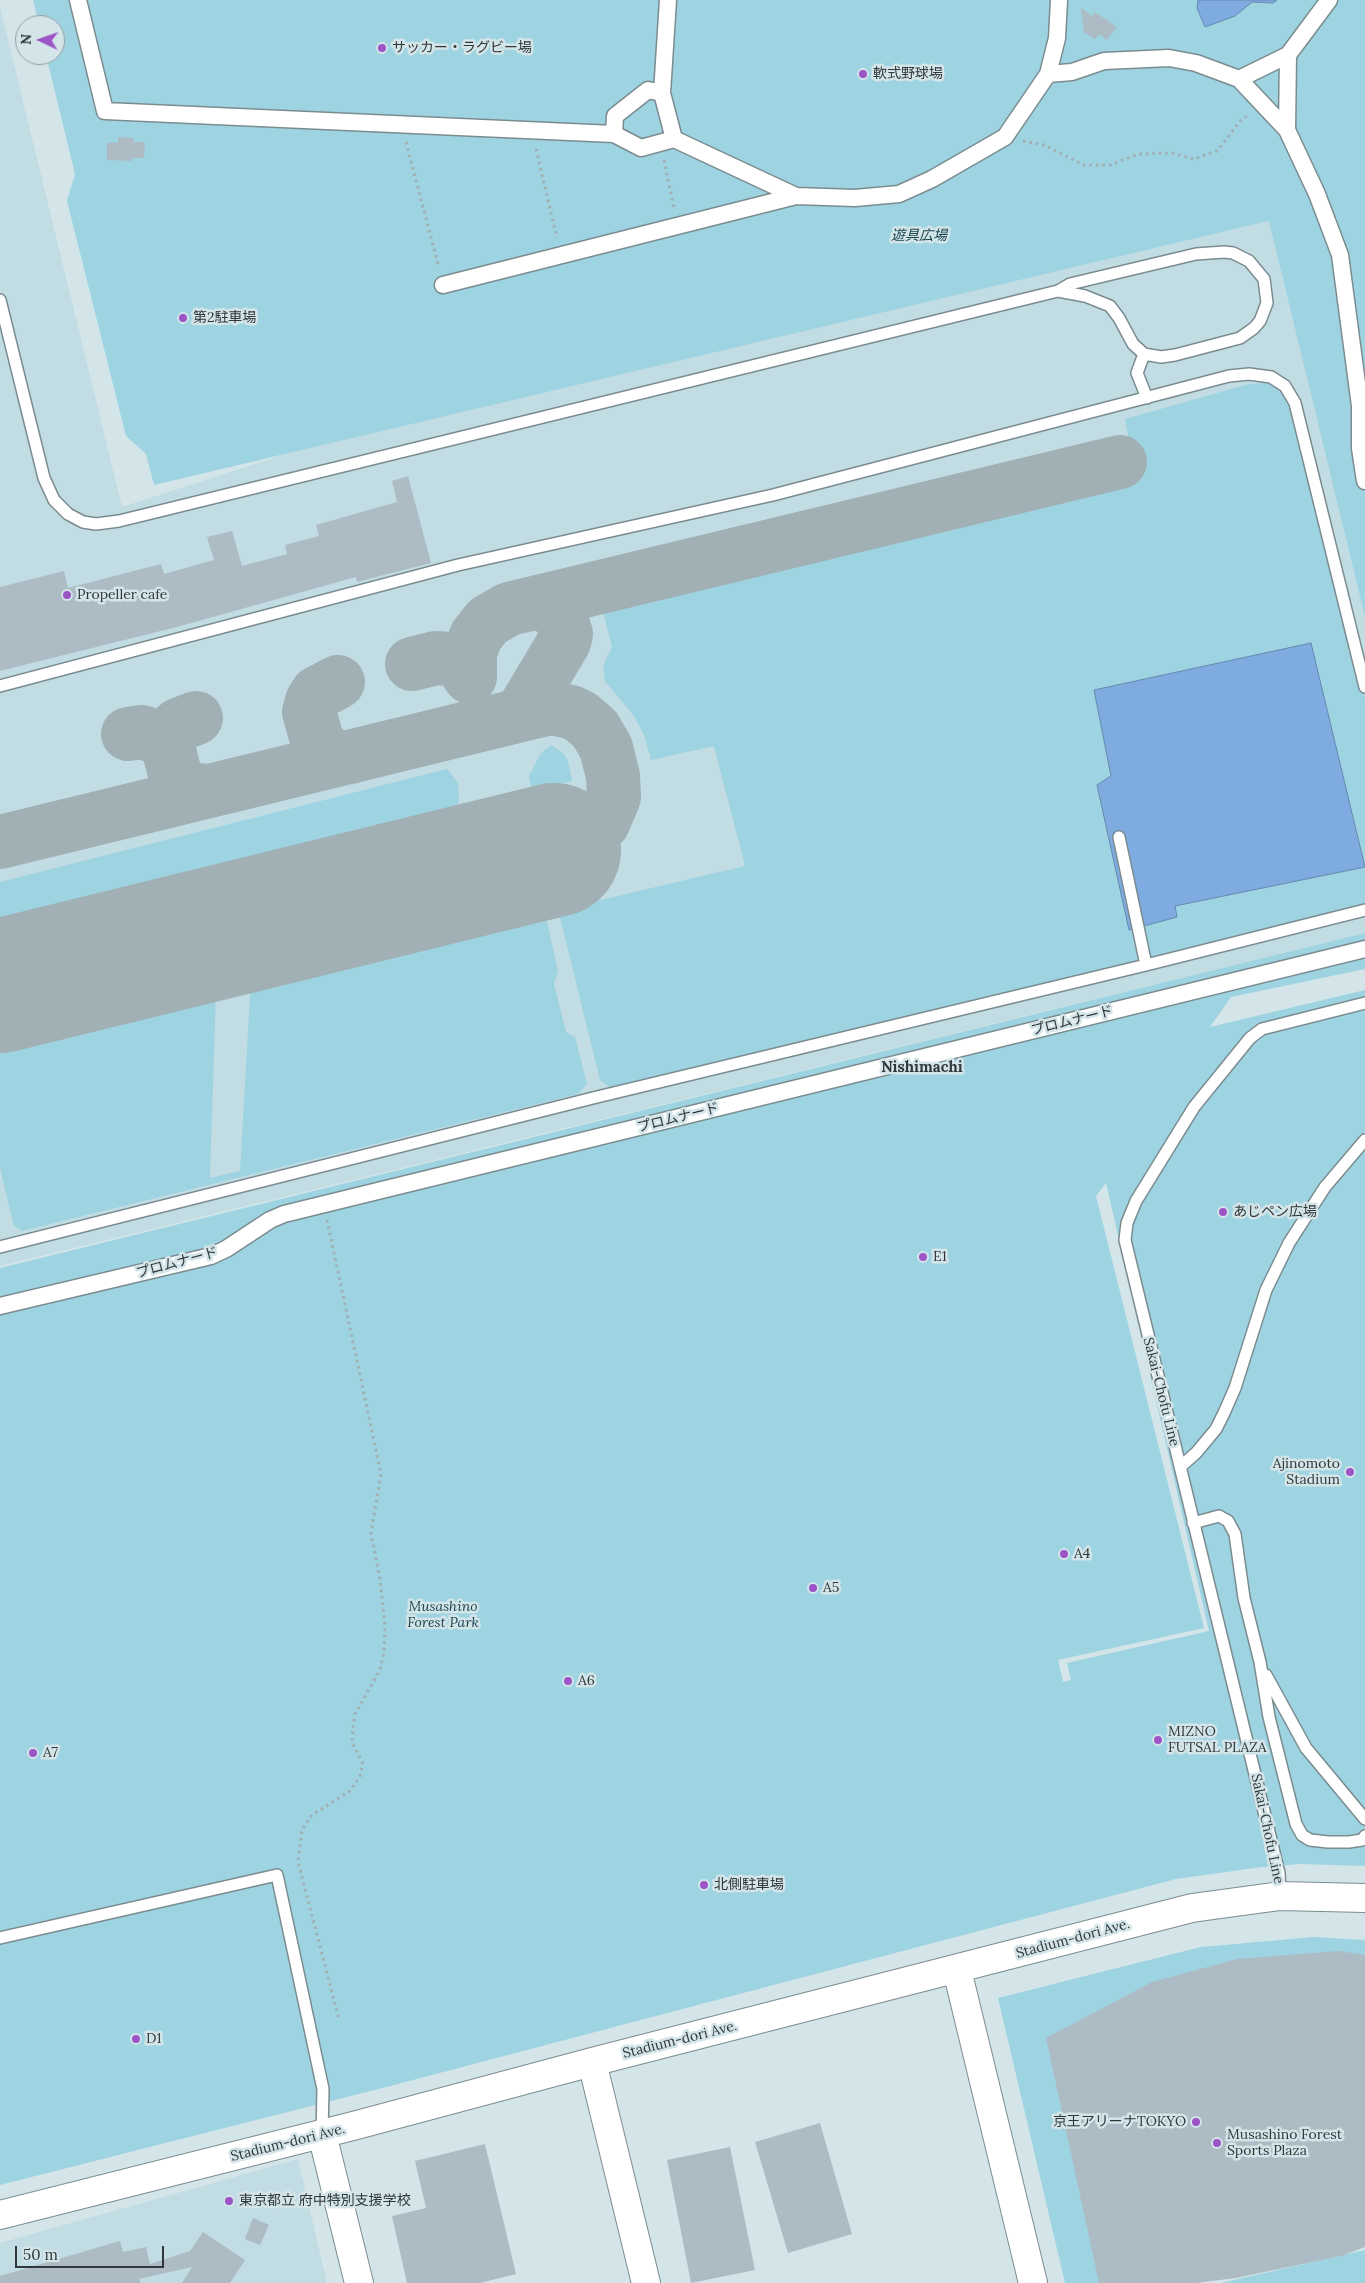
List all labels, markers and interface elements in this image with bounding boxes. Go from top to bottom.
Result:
north arrow [15,15,65,65]
text: N [17,33,35,45]
place label: サッカー・ラグビー場 [392,40,532,56]
marker: サッカー・ラグビー場 [376,42,388,54]
place label: 軟式野球場 [873,66,943,82]
marker: 軟式野球場 [857,68,869,80]
park label: 遊具広場 [891,228,947,244]
place label: 第2駐車場 [193,310,257,326]
marker: 第2駐車場 [177,312,189,324]
place label: Propeller cafe [77,587,167,603]
marker: Propeller cafe [61,589,73,601]
street label: プロムナード [1029,1003,1115,1039]
district label: Nishimachi [881,1059,963,1077]
street label: プロムナード [635,1100,721,1136]
place label: あじペン広場 [1233,1204,1317,1220]
marker: あじペン広場 [1217,1206,1229,1218]
street label: プロムナード [134,1244,220,1282]
place label: E1 [933,1249,947,1265]
marker: E1 [917,1251,929,1263]
street label: Sakai-Chofu Line [1139,1336,1183,1448]
place label: Ajinomoto Stadium [1273,1456,1340,1488]
marker: Ajinomoto Stadium [1344,1466,1356,1478]
place label: A4 [1074,1546,1090,1562]
marker: A4 [1058,1548,1070,1560]
place label: A5 [823,1580,839,1596]
marker: A5 [807,1582,819,1594]
park label: Musashino Forest Park [407,1599,479,1631]
place label: A6 [578,1673,595,1689]
marker: A6 [562,1675,574,1687]
place label: MIZNO FUTSAL PLAZA [1168,1724,1267,1756]
marker: MIZNO FUTSAL PLAZA [1152,1734,1164,1746]
place label: A7 [43,1745,58,1761]
marker: A7 [27,1747,39,1759]
street label: Sakai-Chofu Line [1247,1773,1287,1885]
place label: 北側駐車場 [714,1877,784,1893]
marker: 北側駐車場 [698,1879,710,1891]
street label: Stadium-dori Ave. [1014,1916,1132,1962]
street label: Stadium-dori Ave. [621,2018,739,2062]
place label: D1 [146,2031,162,2047]
marker: D1 [130,2033,142,2045]
place label: 京王アリーナTOKYO [1053,2114,1186,2130]
marker: 京王アリーナTOKYO [1190,2116,1202,2128]
street label: Stadium-dori Ave. [229,2121,347,2165]
place label: Musashino Forest Sports Plaza [1227,2127,1342,2160]
marker: Musashino Forest Sports Plaza [1211,2137,1223,2149]
place label: 東京都立 府中特別支援学校 [239,2193,411,2209]
marker: 東京都立 府中特別支援学校 [223,2195,235,2207]
scale bar [18,2236,166,2268]
text: 50 m [23,2245,58,2264]

